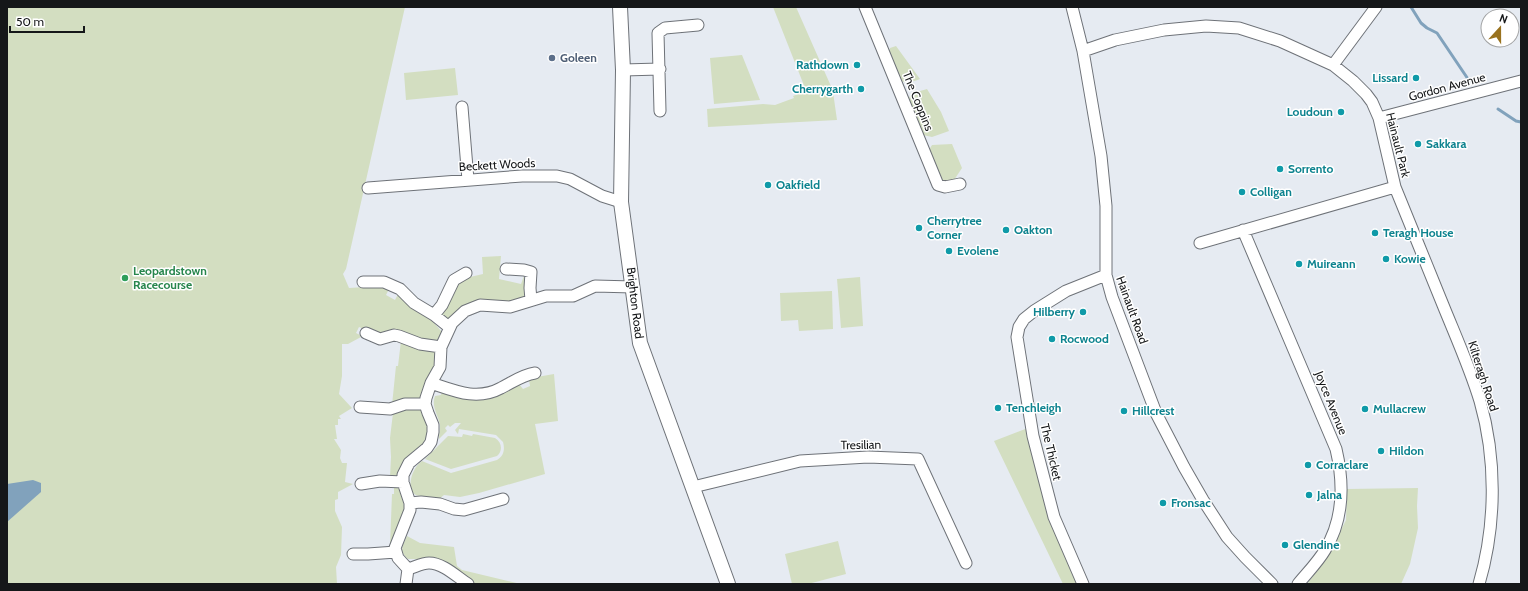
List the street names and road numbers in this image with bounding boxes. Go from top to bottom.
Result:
street label: The Coppins [900,69,937,133]
street label: Gordon Avenue [1407,69,1487,104]
street label: Hainault Park [1383,111,1414,180]
street label: Beckett Woods [458,155,536,174]
street label: Brighton Road [624,266,647,340]
street label: Hainault Road [1113,274,1152,346]
street label: Kilteragh Road [1465,339,1502,413]
street label: Joyce Avenue [1311,368,1351,437]
street label: The Thicket [1038,422,1065,482]
street label: Tresilian [841,437,882,452]

